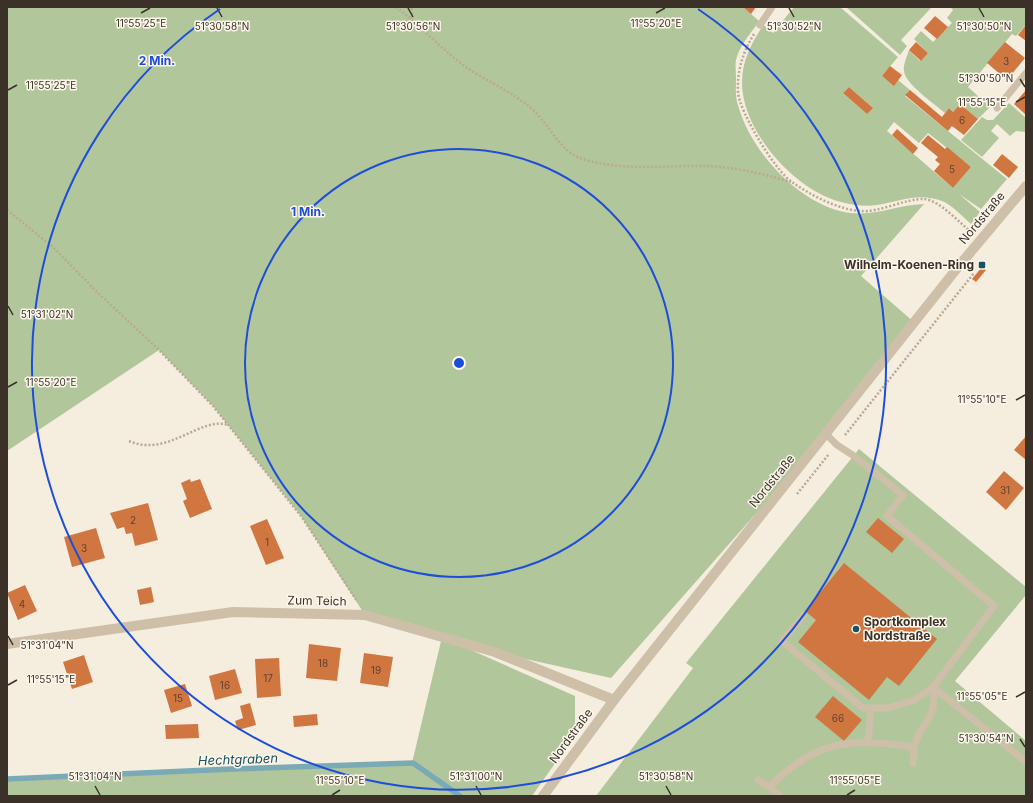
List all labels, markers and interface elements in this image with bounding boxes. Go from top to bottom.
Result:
text: 11°55'25"E [116,17,166,29]
text: 11°55'20"E [631,17,681,29]
text: 51°30'58"N [195,20,249,32]
text: 51°30'56"N [386,20,440,32]
text: 51°30'52"N [767,20,821,32]
text: 51°30'50"N [957,20,1011,32]
text: 2 Min. [139,53,175,68]
house number: 3 [1003,55,1009,67]
text: 51°30'50"N [959,72,1013,84]
text: 11°55'25"E [26,79,76,91]
text: 11°55'15"E [958,96,1006,108]
house number: 6 [959,114,965,126]
house number: 5 [949,163,955,175]
street label: Nordstraße [955,188,1008,247]
text: 1 Min. [291,204,325,219]
place label: Wilhelm-Koenen-Ring [844,257,974,272]
marker: Wilhelm-Koenen-Ring [977,260,987,270]
text: 51°31'02"N [21,308,73,320]
centre of rings [452,356,466,370]
text: 11°55'20"E [26,376,76,388]
text: 11°55'10"E [958,393,1006,405]
street label: Nordstraße [746,451,798,510]
house number: 31 [1000,484,1010,496]
house number: 2 [130,514,136,526]
house number: 1 [265,536,269,548]
house number: 3 [81,542,87,554]
street label: Zum Teich [287,592,347,609]
house number: 4 [19,598,25,610]
place label: Sportkomplex Nordstraße [864,614,946,643]
marker: Sportkomplex Nordstraße [851,624,861,634]
text: 51°31'04"N [21,639,73,651]
house number: 18 [318,657,328,669]
house number: 19 [371,664,381,676]
house number: 17 [263,672,273,684]
text: 11°55'15"E [27,673,75,685]
house number: 16 [220,679,230,691]
text: 11°55'05"E [957,690,1007,702]
house number: 15 [173,692,183,704]
street label: Nordstraße [546,705,595,766]
house number: 66 [832,712,844,724]
text: 51°30'54"N [959,732,1013,744]
water label: Hechtgraben [198,750,279,768]
text: 51°31'04"N [69,770,121,782]
text: 51°31'00"N [450,770,502,782]
text: 51°30'58"N [639,770,693,782]
text: 11°55'10"E [316,774,364,786]
text: 11°55'05"E [830,774,880,786]

